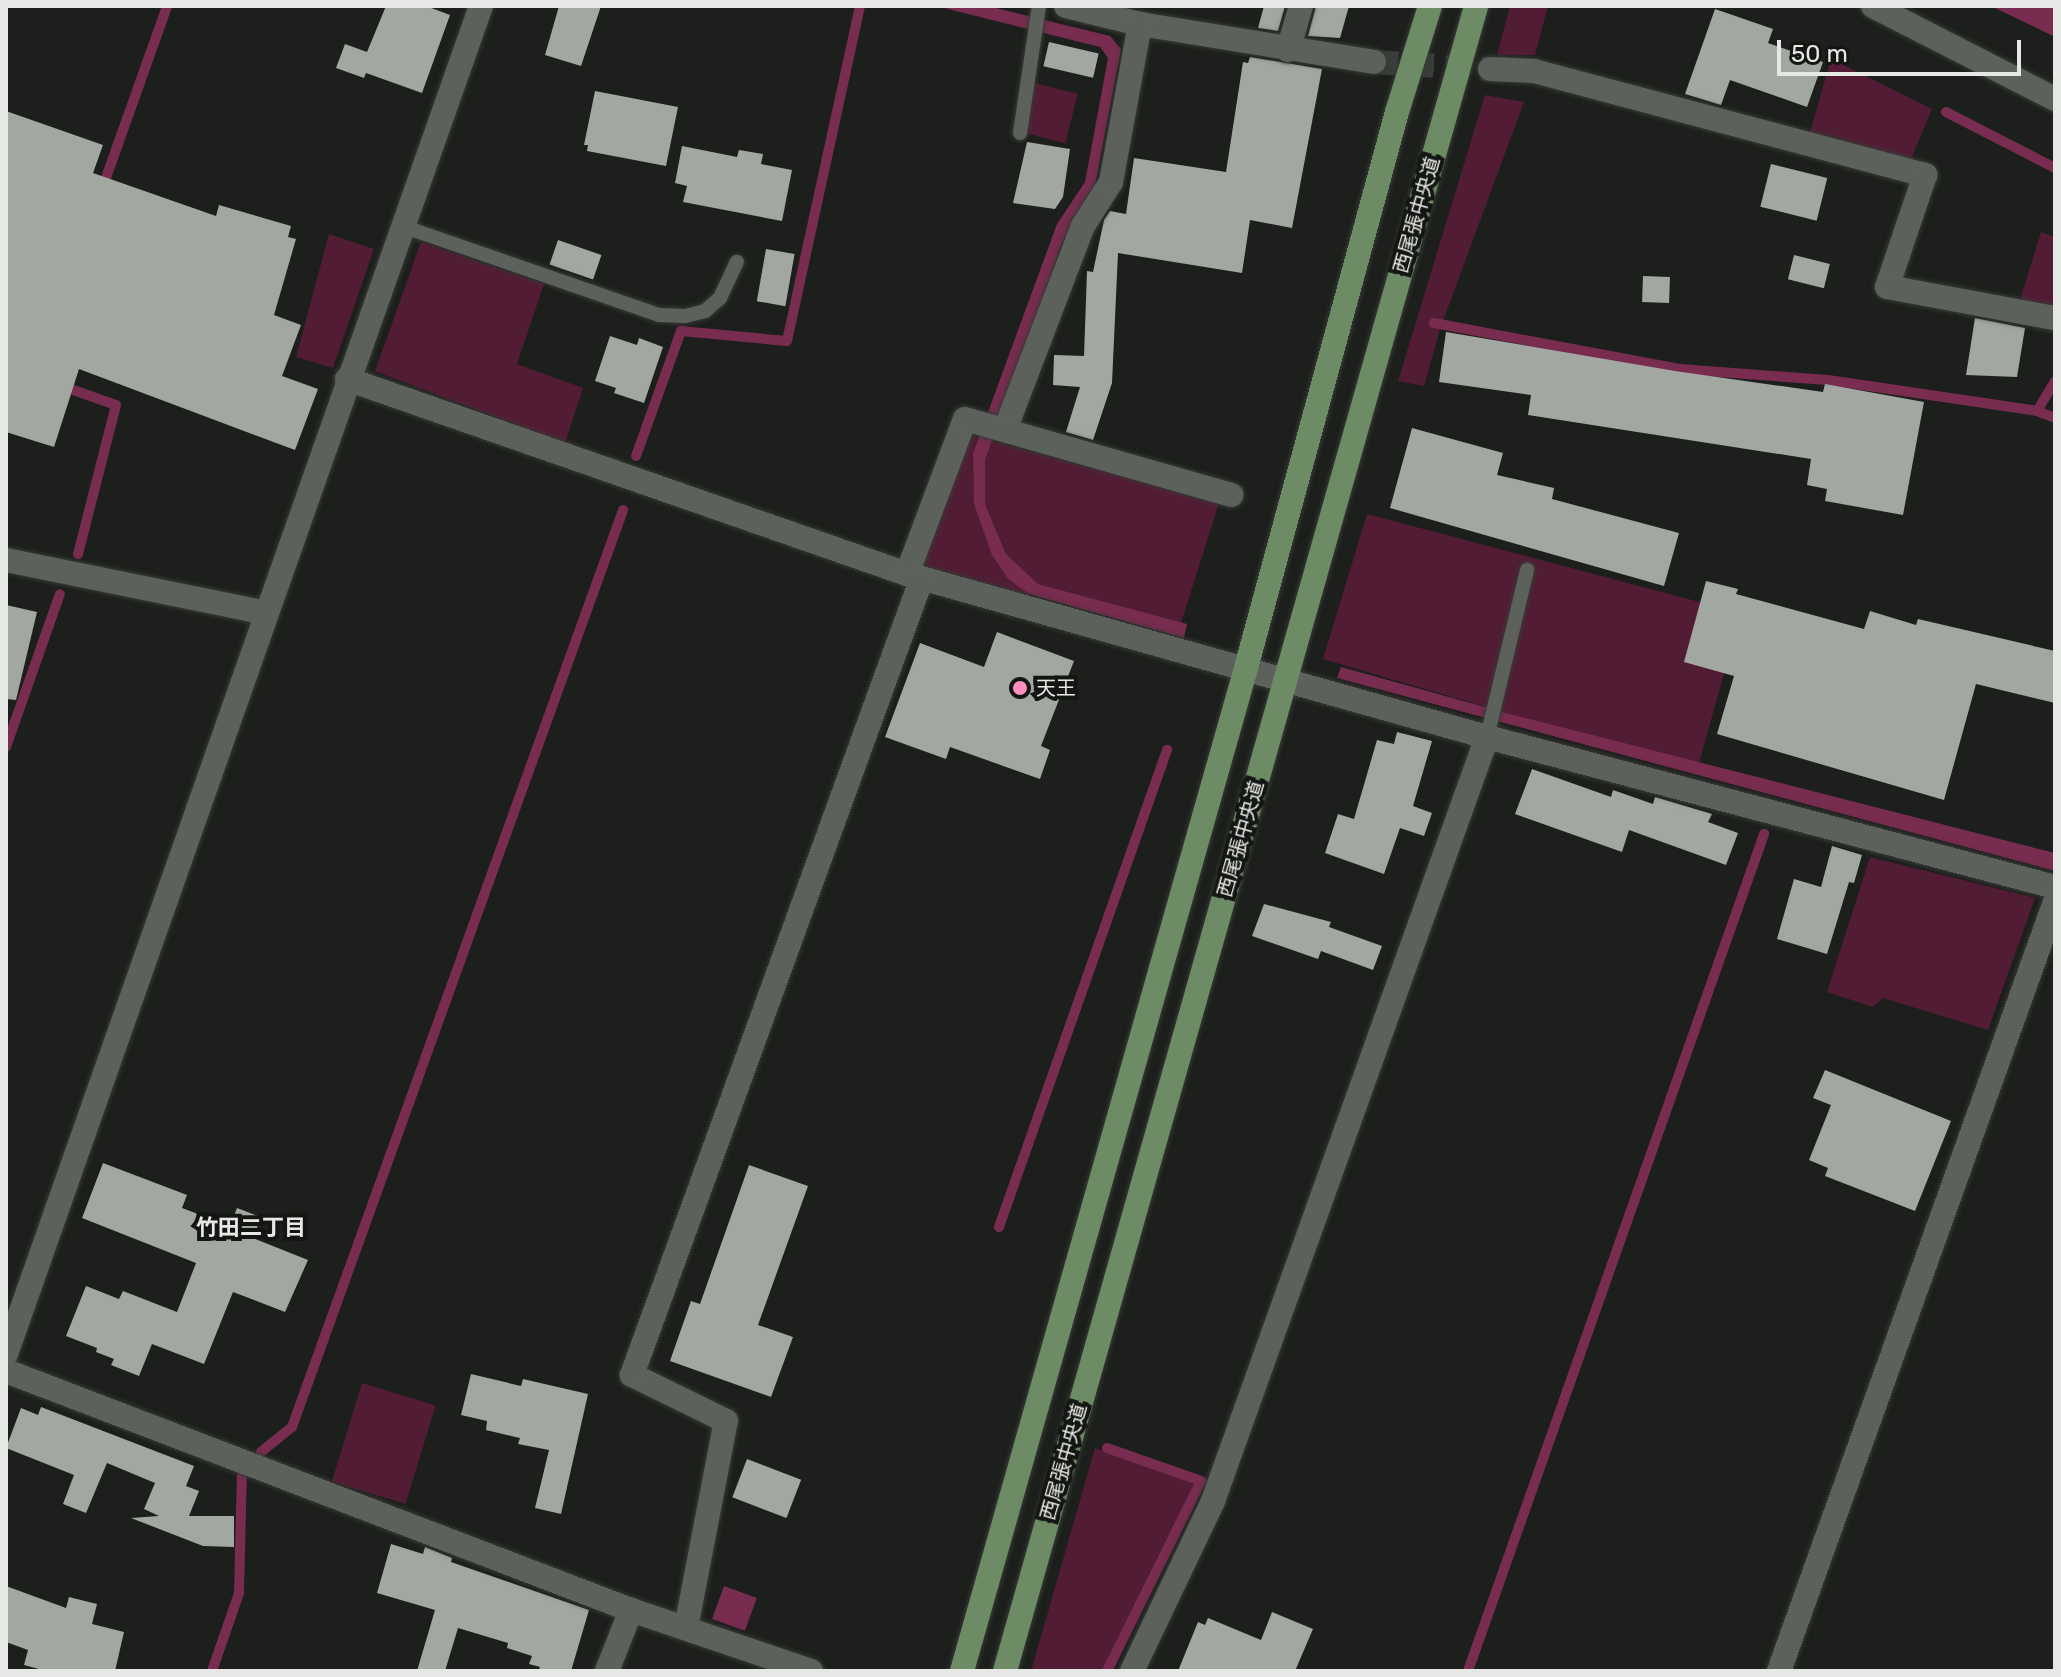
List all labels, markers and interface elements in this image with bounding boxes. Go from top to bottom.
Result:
scale bar [1781,24,2025,74]
text: 50 m [1791,40,1848,68]
street label: 西尾張中央道 [1389,154,1445,276]
place label: 天王 [1036,676,1076,700]
marker: 天王 [1011,679,1029,697]
street label: 西尾張中央道 [1213,778,1269,900]
district label: 竹田二丁目 [196,1215,306,1241]
street label: 西尾張中央道 [1036,1401,1092,1523]

